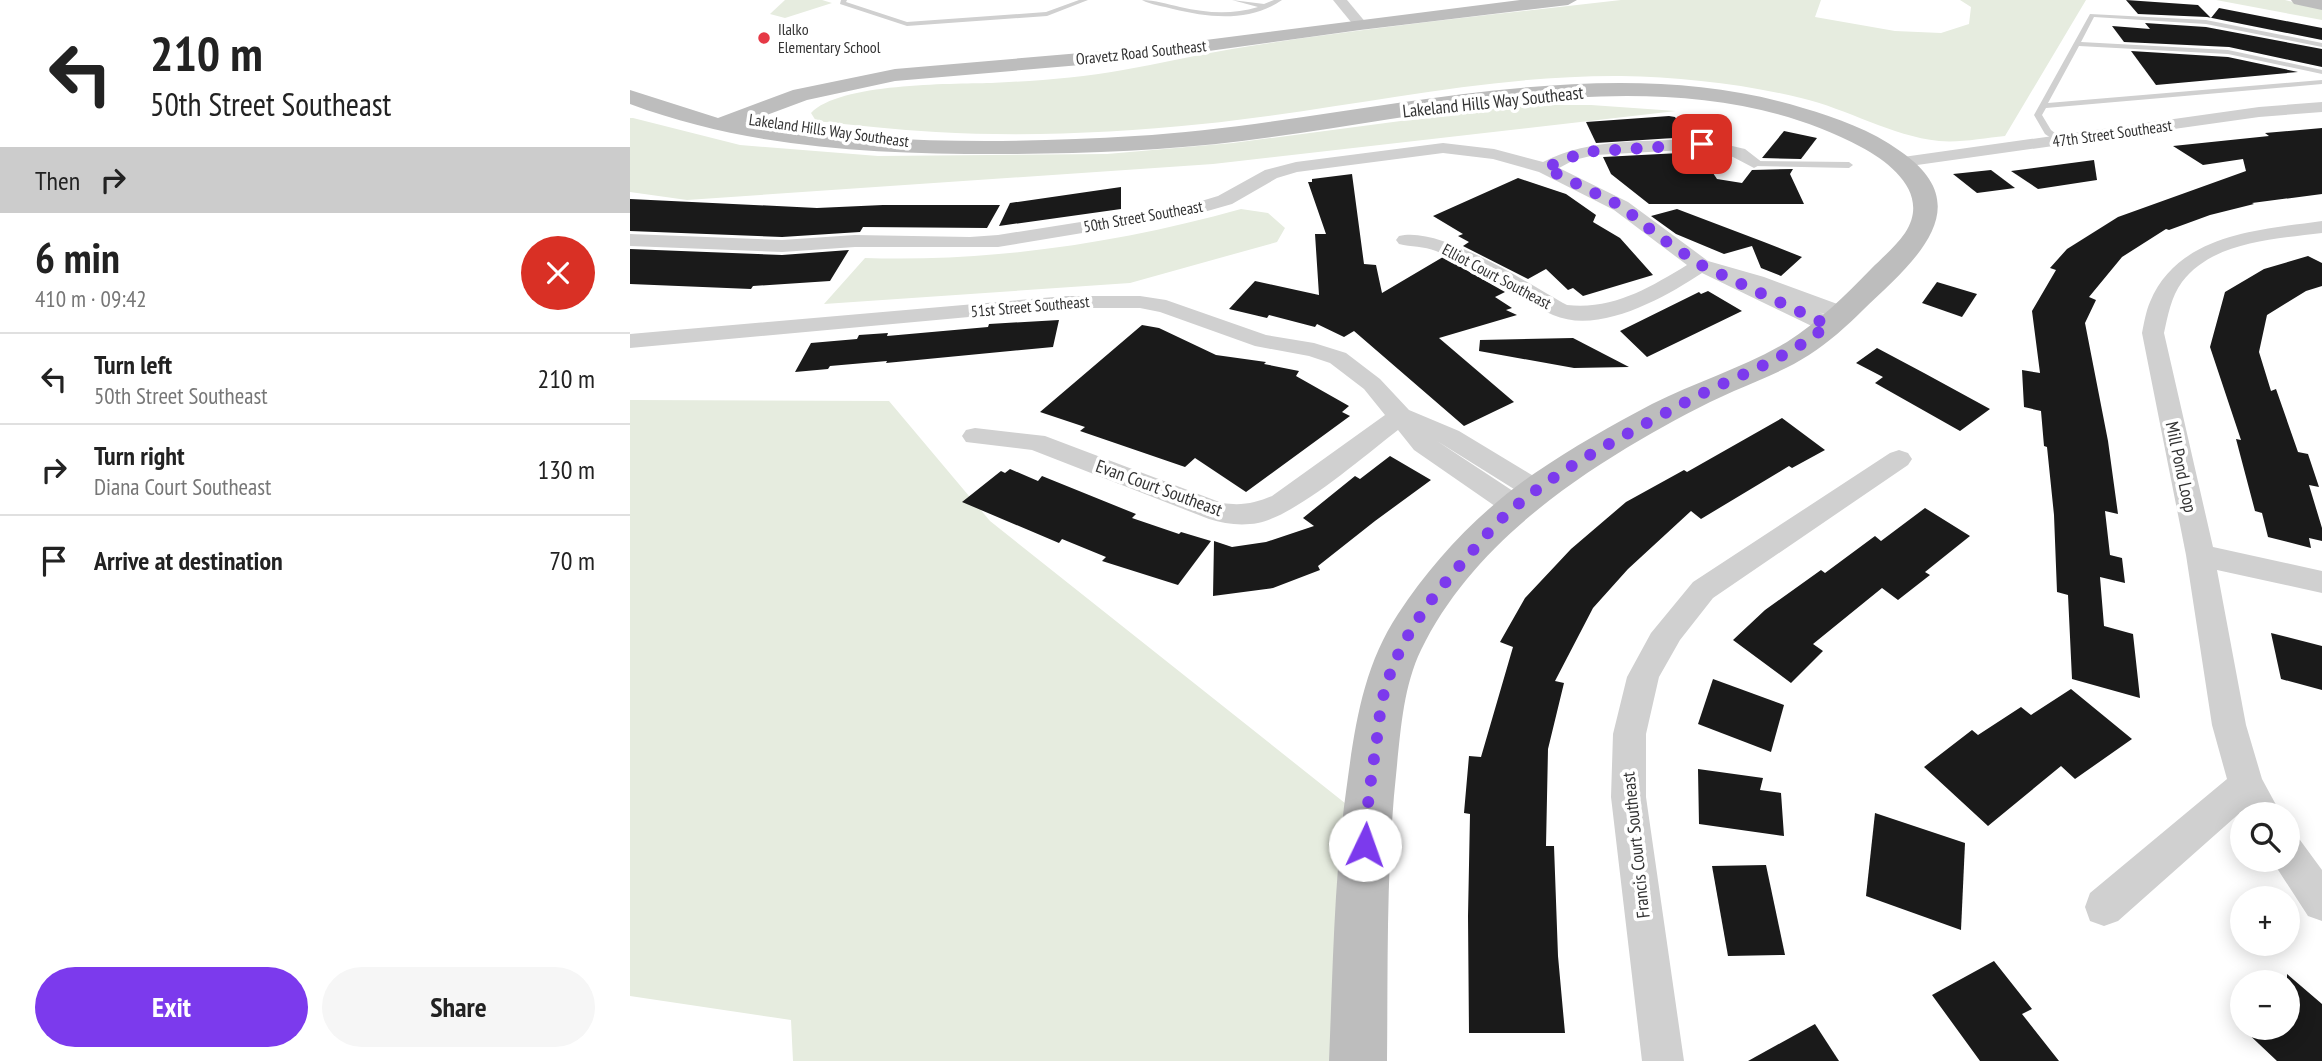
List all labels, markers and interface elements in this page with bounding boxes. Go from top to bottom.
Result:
place label: Ilalko Elementary School [778,19,881,57]
text: 210 m [150,21,263,85]
icon: left [35,28,126,119]
marker: Ilalko Elementary School [756,30,772,46]
street label: Oravetz Road Southeast [1075,35,1208,69]
street label: Lakeland Hills Way Southeast [1401,81,1585,122]
text: 50th Street Southeast [150,83,391,125]
street label: Lakeland Hills Way Southeast [748,109,911,151]
pin [1672,114,1732,174]
street label: 47th Street Southeast [2051,115,2174,151]
icon: arrive [1683,125,1721,163]
icon: right [94,161,132,199]
text: Then [35,164,80,197]
street label: 50th Street Southeast [1082,196,1205,236]
text: 6 min [35,230,120,285]
button: close [521,236,595,310]
street label: Elliot Court Southeast [1439,239,1556,313]
text: 410 m · 09:42 [35,284,147,313]
street label: 51st Street Southeast [970,291,1091,321]
text: Turn left [94,348,172,381]
icon: left [35,360,73,398]
text: 210 m [537,362,595,395]
text: 50th Street Southeast [94,381,268,410]
street label: Mill Pond Loop [2161,419,2202,515]
text: Turn right [94,439,185,472]
icon: right [35,451,73,489]
text: 130 m [537,453,595,486]
street label: Evan Court Southeast [1093,454,1226,521]
text: Diana Court Southeast [94,472,271,501]
icon: arrive [35,542,73,580]
text: Arrive at destination [94,544,283,577]
text: 70 m [549,544,595,577]
street label: Francis Court Southeast [1616,771,1655,919]
map controls [2230,802,2300,1040]
button: search [2230,802,2300,872]
position arrow [1328,808,1402,882]
button: + [2230,886,2300,956]
button: Exit [35,967,308,1047]
button: Share [322,967,595,1047]
button: − [2230,970,2300,1040]

